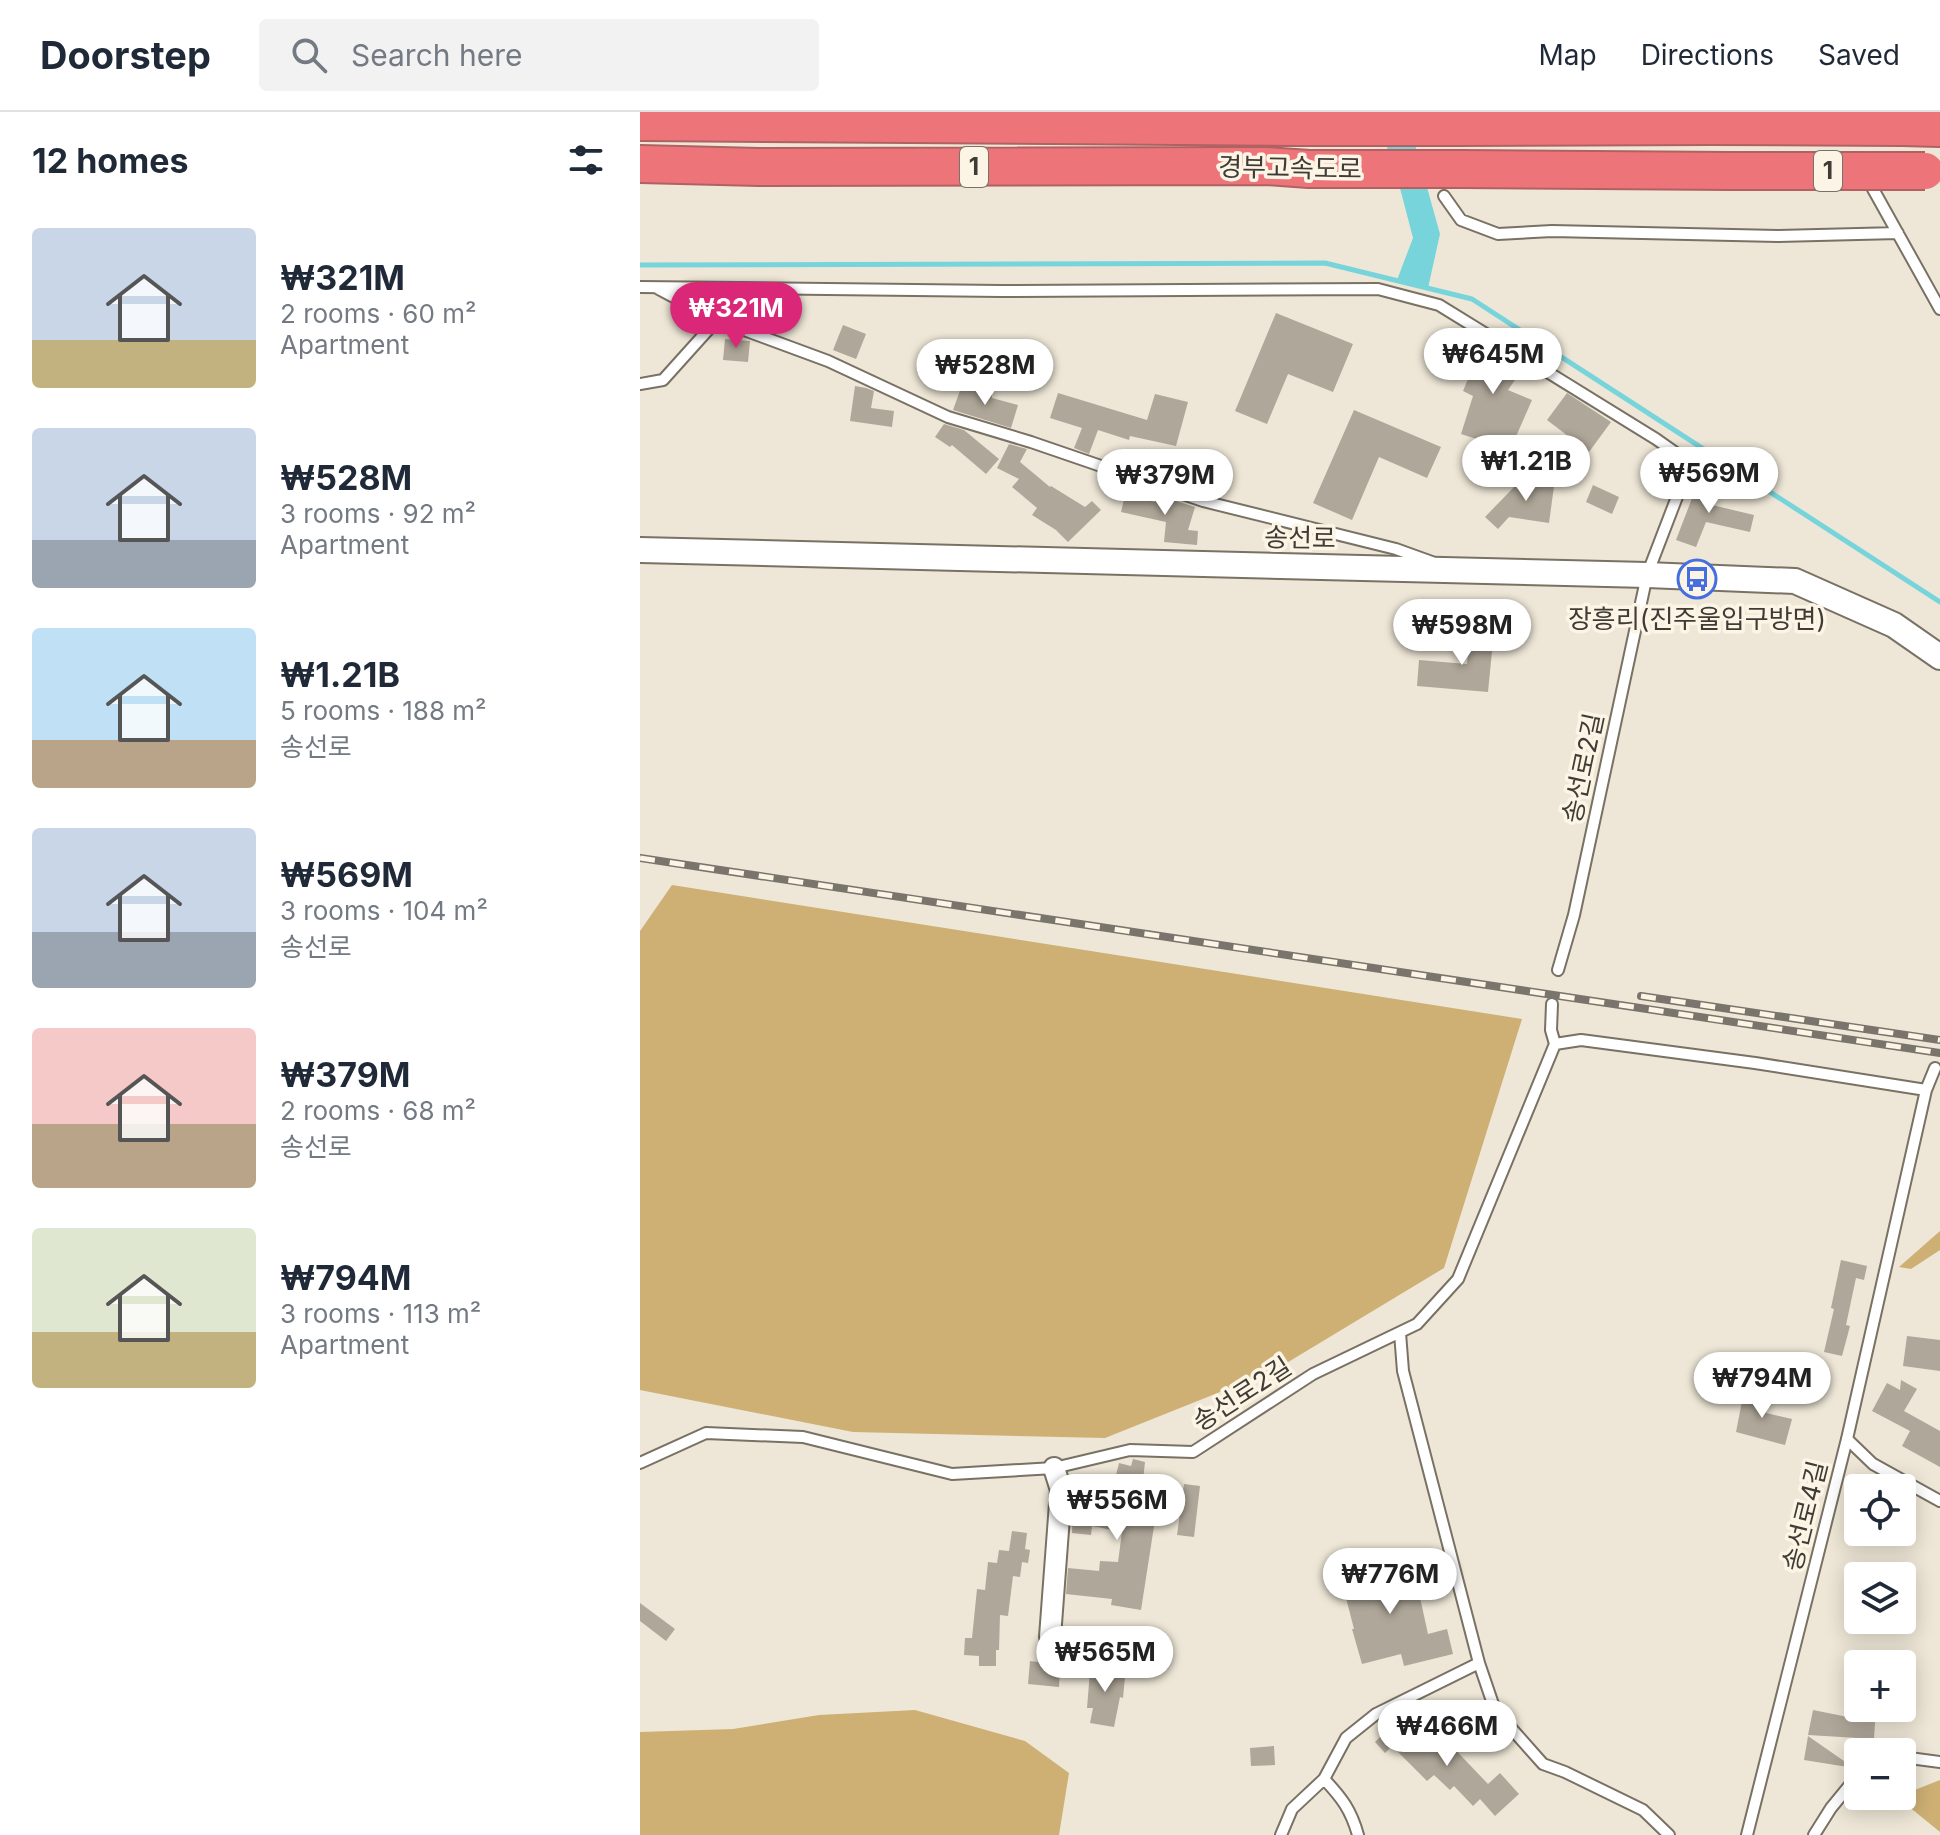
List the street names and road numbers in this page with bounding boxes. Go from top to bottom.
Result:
road number: 1 [960,147,988,187]
street label: 경부고속도로 [1218,151,1362,184]
road number: 1 [1814,151,1842,191]
street label: 송선로 [1264,521,1336,554]
street label: 송선로2길 [1556,710,1609,826]
street label: 송선로2길 [1187,1350,1297,1437]
street label: 송선로4길 [1776,1458,1833,1574]

